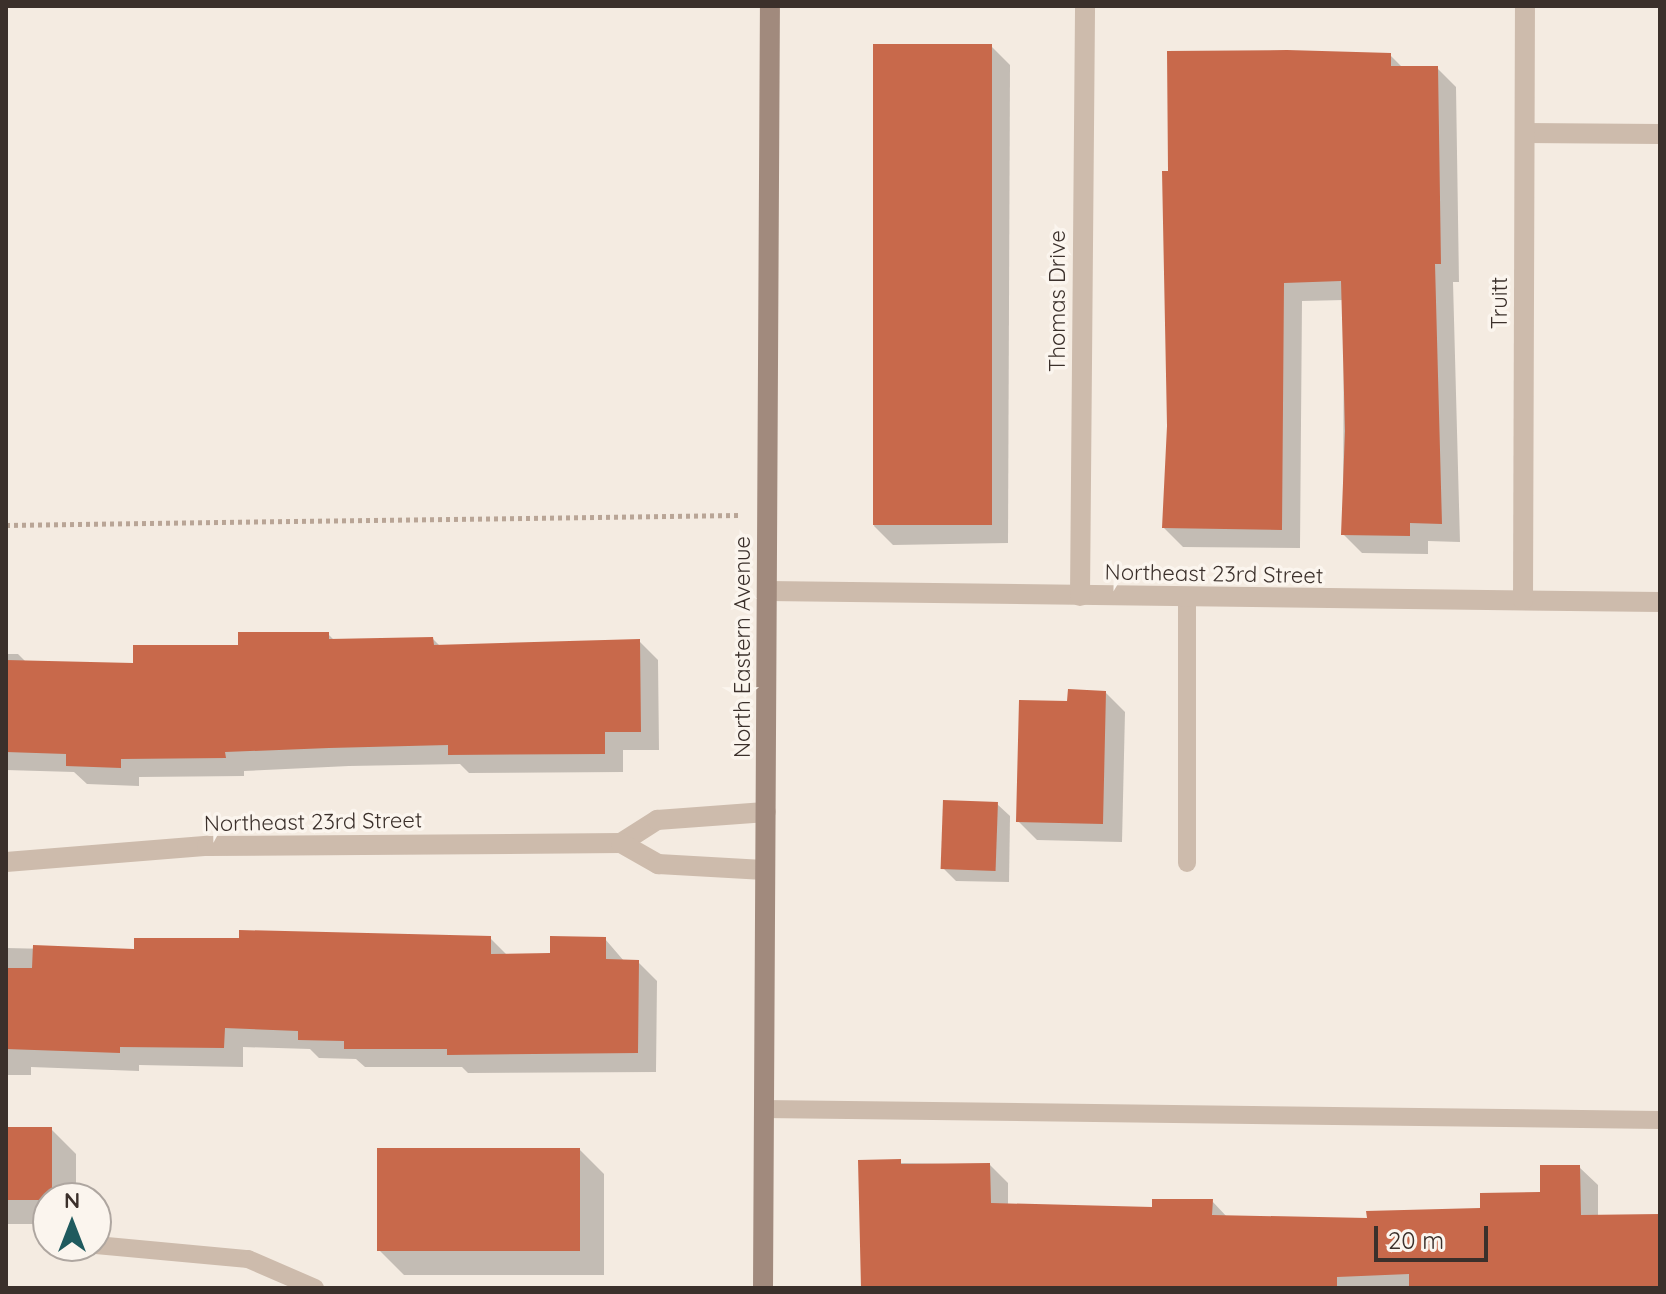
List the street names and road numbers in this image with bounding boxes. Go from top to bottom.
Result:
street label: Thomas Drive [1045,230,1071,372]
street label: Truitt [1487,277,1513,329]
street label: North Eastern Avenue [730,536,756,758]
street label: Northeast 23rd Street [1105,559,1323,589]
street label: Northeast 23rd Street [204,807,422,837]

